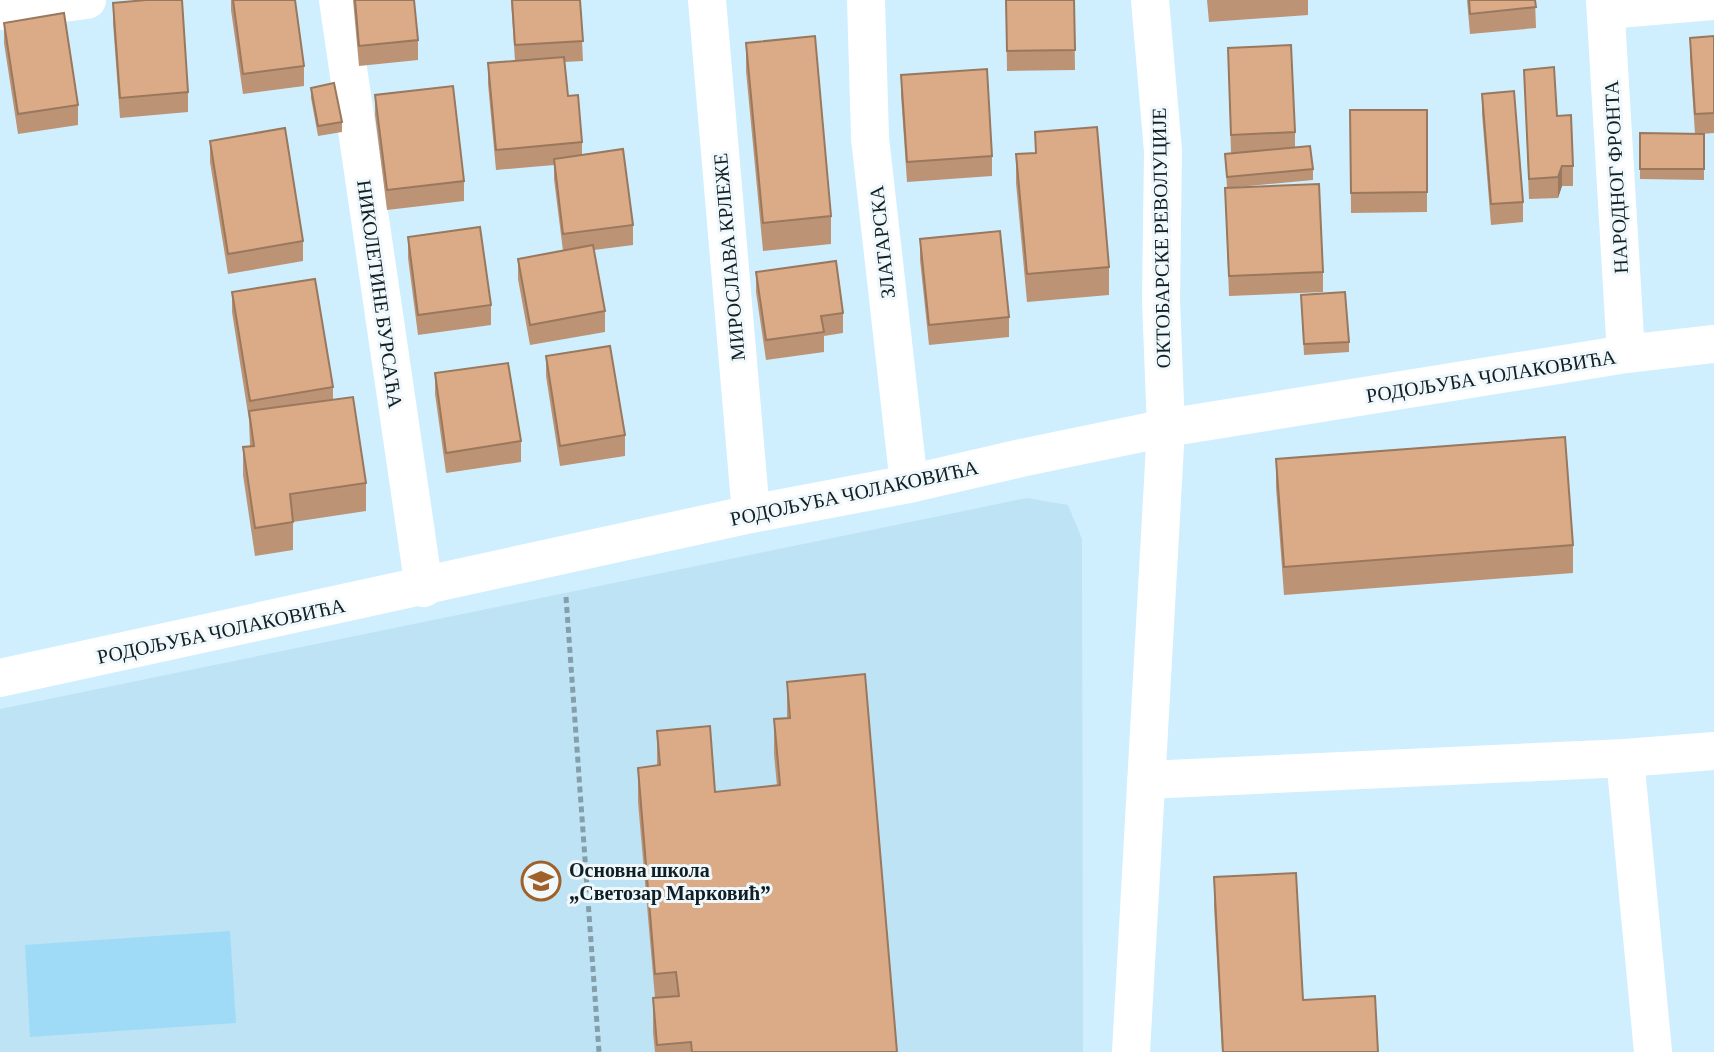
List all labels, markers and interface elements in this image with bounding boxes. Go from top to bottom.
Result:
street label: НАРОДНОГ ФРОНТА [1600,79,1633,274]
street label: ОКТОБАРСКЕ РЕВОЛУЦИЈЕ [1148,108,1175,368]
street label: МИРОСЛАВА КРЛЕЖЕ [709,152,749,362]
street label: НИКОЛЕТИНЕ БУРСАЋА [353,178,407,410]
street label: ЗЛАТАРСКА [865,184,899,300]
street label: РОДОЉУБА ЧОЛАКОВИЋА [1364,345,1618,408]
street label: РОДОЉУБА ЧОЛАКОВИЋА [728,456,981,531]
street label: РОДОЉУБА ЧОЛАКОВИЋА [95,594,348,669]
place label: Основна школа „Светозар Марковић” [569,859,771,905]
school or university icon: Основна школа „Светозар Марковић” [520,860,562,902]

